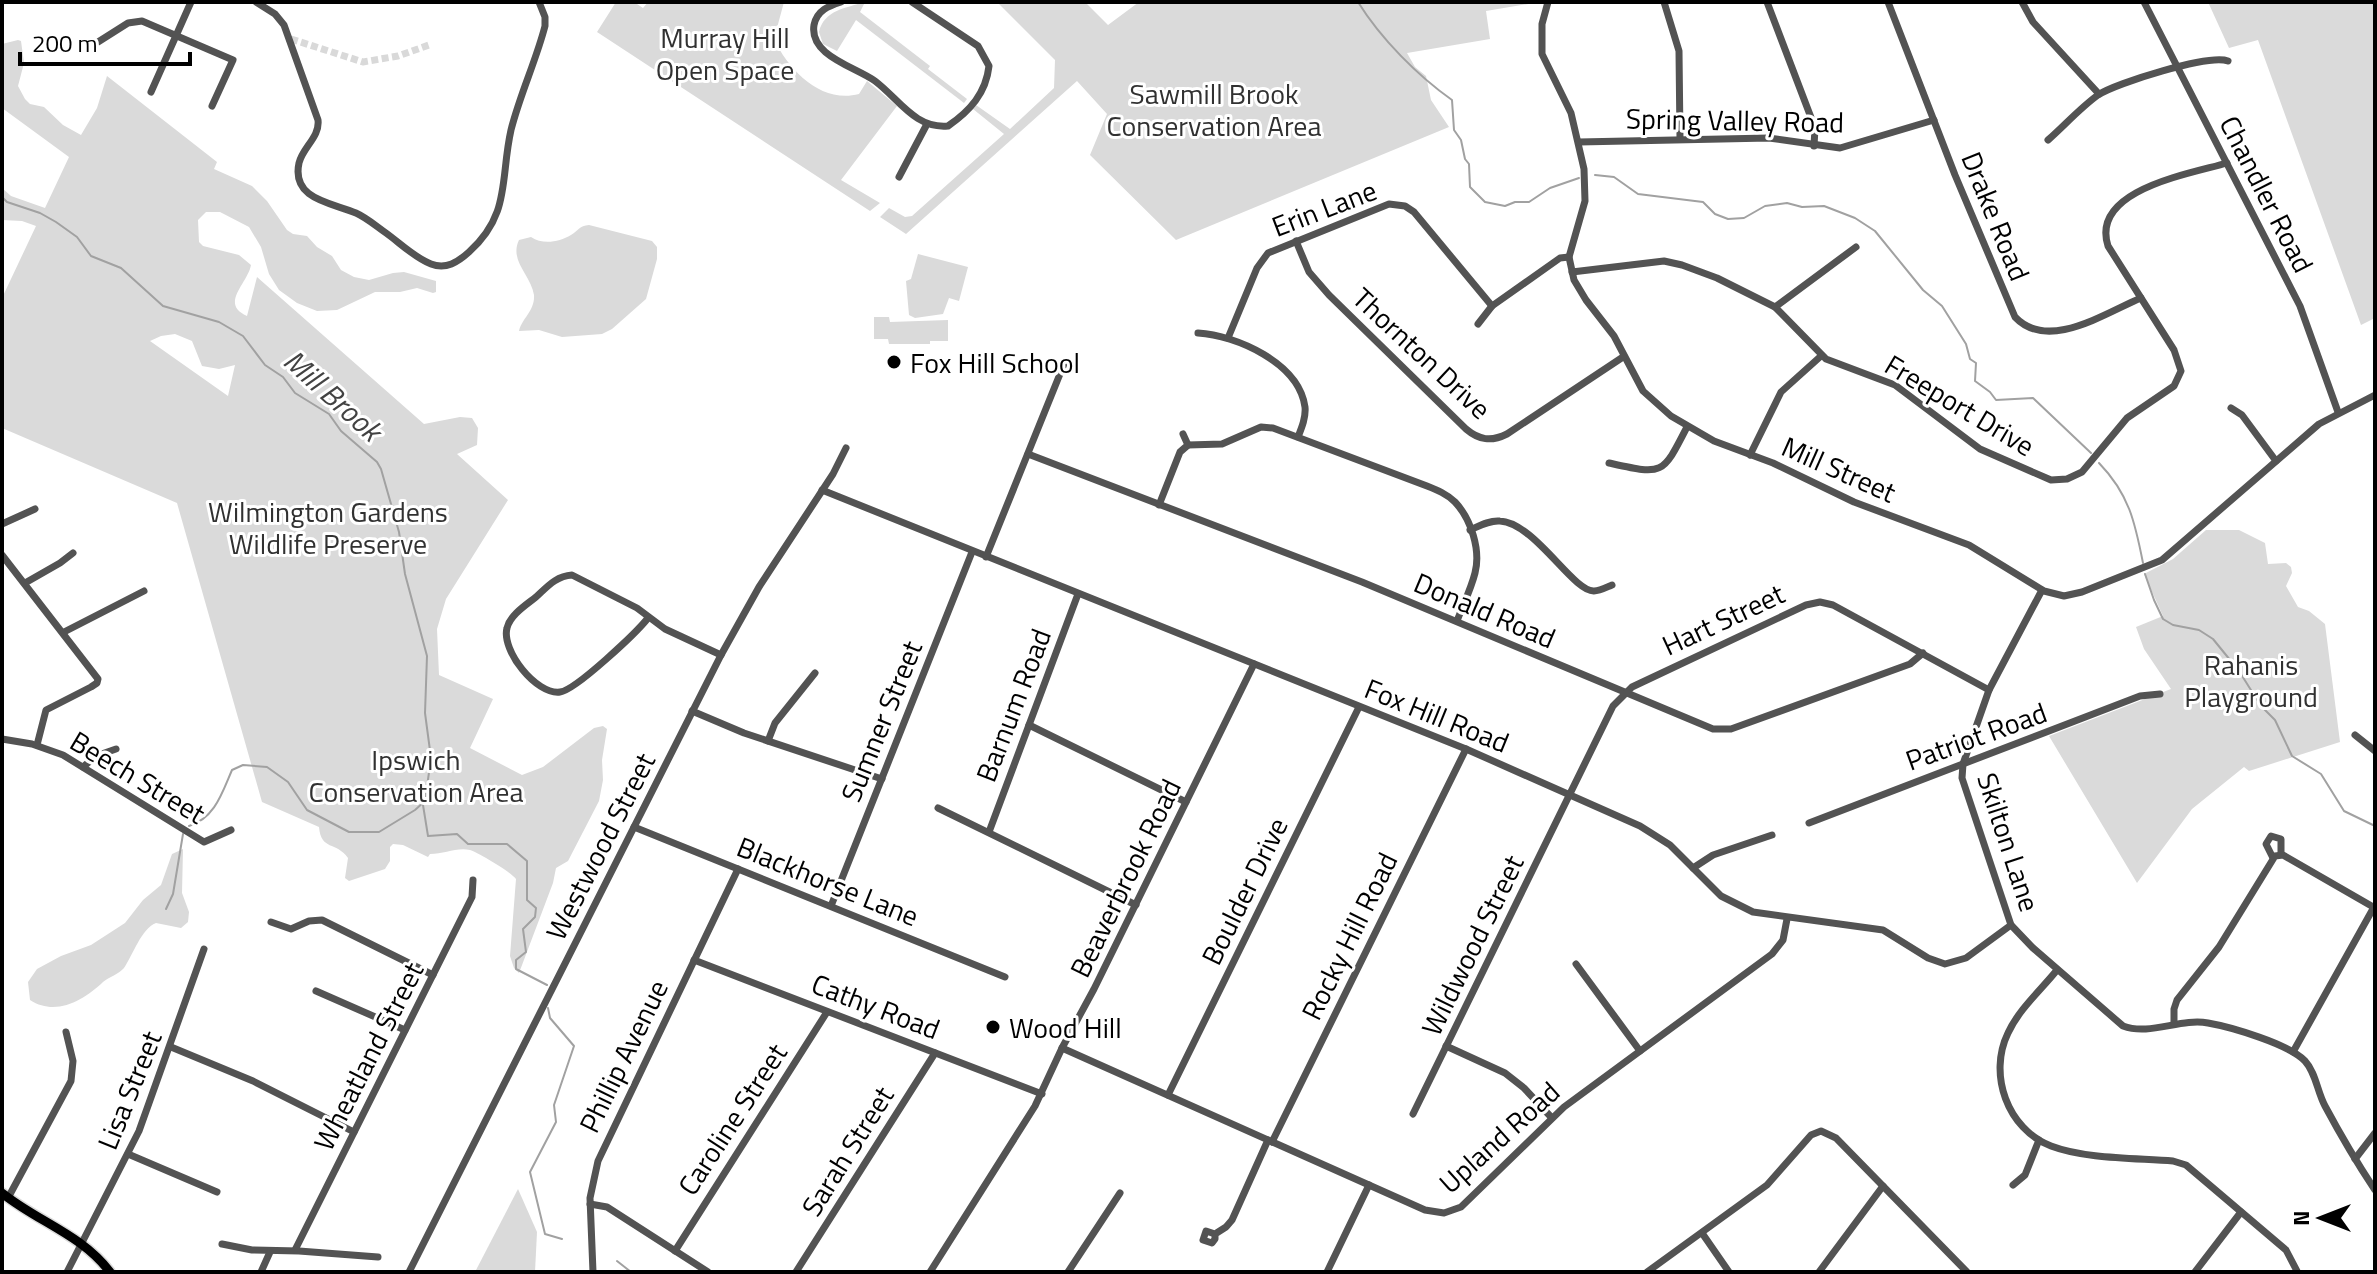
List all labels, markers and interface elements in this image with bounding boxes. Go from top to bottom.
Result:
scale bar [20,16,190,66]
park label: Murray Hill Open Space [656,16,794,91]
text: 200 m [32,25,98,61]
park label: Sawmill Brook Conservation Area [1106,72,1322,147]
street label: Spring Valley Road [1626,97,1844,143]
street label: Chandler Road [2209,108,2325,280]
street label: Drake Road [1951,145,2041,287]
street label: Erin Lane [1265,168,1383,248]
street label: Thornton Drive [1343,277,1501,429]
water label: Mill Brook [274,338,395,454]
place label: Fox Hill School [910,341,1080,384]
street label: Freeport Drive [1877,343,2043,467]
marker: Fox Hill School [885,353,903,371]
street label: Mill Street [1775,425,1903,513]
park label: Wilmington Gardens Wildlife Preserve [208,490,448,565]
street label: Donald Road [1408,561,1562,659]
street label: Hart Street [1655,572,1792,666]
street label: Barnum Road [964,622,1062,788]
street label: Sumner Street [829,634,933,808]
park label: Rahanis Playground [2184,643,2318,718]
street label: Fox Hill Road [1358,667,1516,763]
street label: Patriot Road [1899,691,2053,781]
street label: Beech Street [62,720,214,834]
park label: Ipswich Conservation Area [308,738,524,813]
street label: Westwood Street [534,745,666,947]
street label: Skilton Lane [1966,767,2052,917]
street label: Beaverbrook Road [1058,771,1192,985]
street label: Boulder Drive [1190,810,1298,972]
street label: Blackhorse Lane [731,825,925,937]
street label: Rocky Hill Road [1290,845,1408,1027]
street label: Wildwood Street [1410,847,1534,1043]
street label: Wheatland Street [302,954,434,1158]
street label: Cathy Road [806,962,946,1050]
street label: Phillip Avenue [567,972,679,1140]
place label: Wood Hill [1009,1006,1122,1049]
marker: Wood Hill [984,1018,1002,1036]
street label: Lisa Street [86,1024,172,1156]
street label: Caroline Street [667,1034,797,1203]
street label: Upland Road [1429,1071,1569,1203]
street label: Sarah Street [790,1077,904,1224]
north arrow [2281,1178,2361,1258]
text: N [2284,1210,2318,1226]

